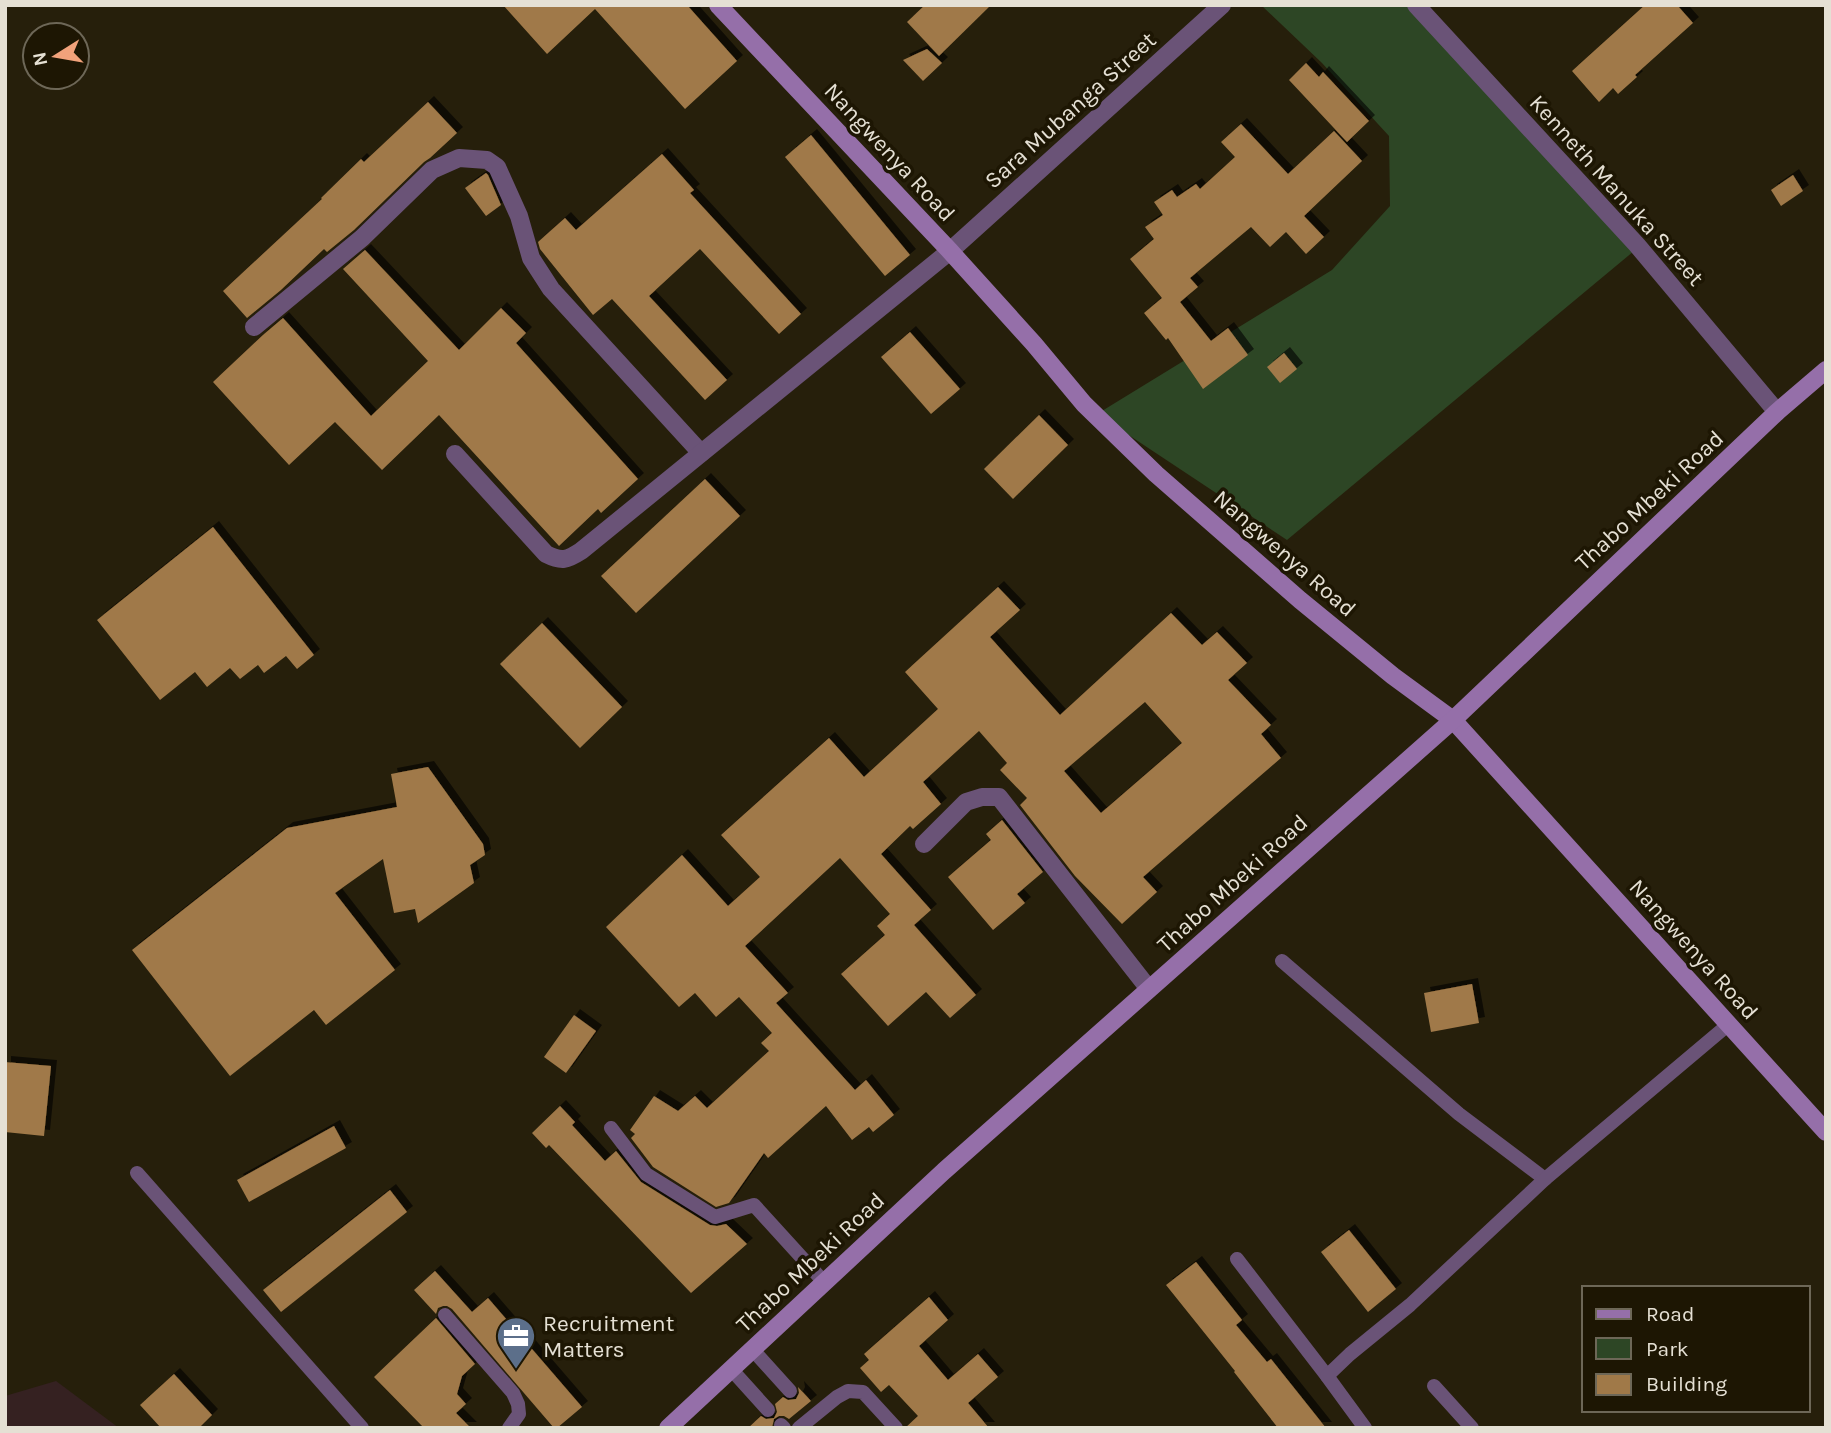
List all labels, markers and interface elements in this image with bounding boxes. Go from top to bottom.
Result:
north arrow [21,21,91,91]
street label: Sara Mubanga Street [979,26,1162,194]
text: N [28,50,52,68]
street label: Nangwenya Road [819,78,961,227]
street label: Kenneth Manuka Street [1524,89,1710,292]
street label: Thabo Mbeki Road [1570,425,1729,576]
street label: Nangwenya Road [1208,484,1361,622]
street label: Thabo Mbeki Road [1152,809,1313,958]
street label: Nangwenya Road [1624,874,1764,1025]
street label: Thabo Mbeki Road [731,1187,890,1338]
legend [1582,1286,1810,1412]
text: Road [1646,1302,1694,1326]
place label: Recruitment Matters [543,1310,675,1363]
office icon: Recruitment Matters [495,1315,537,1370]
text: Park [1646,1337,1689,1361]
text: Building [1646,1372,1727,1396]

